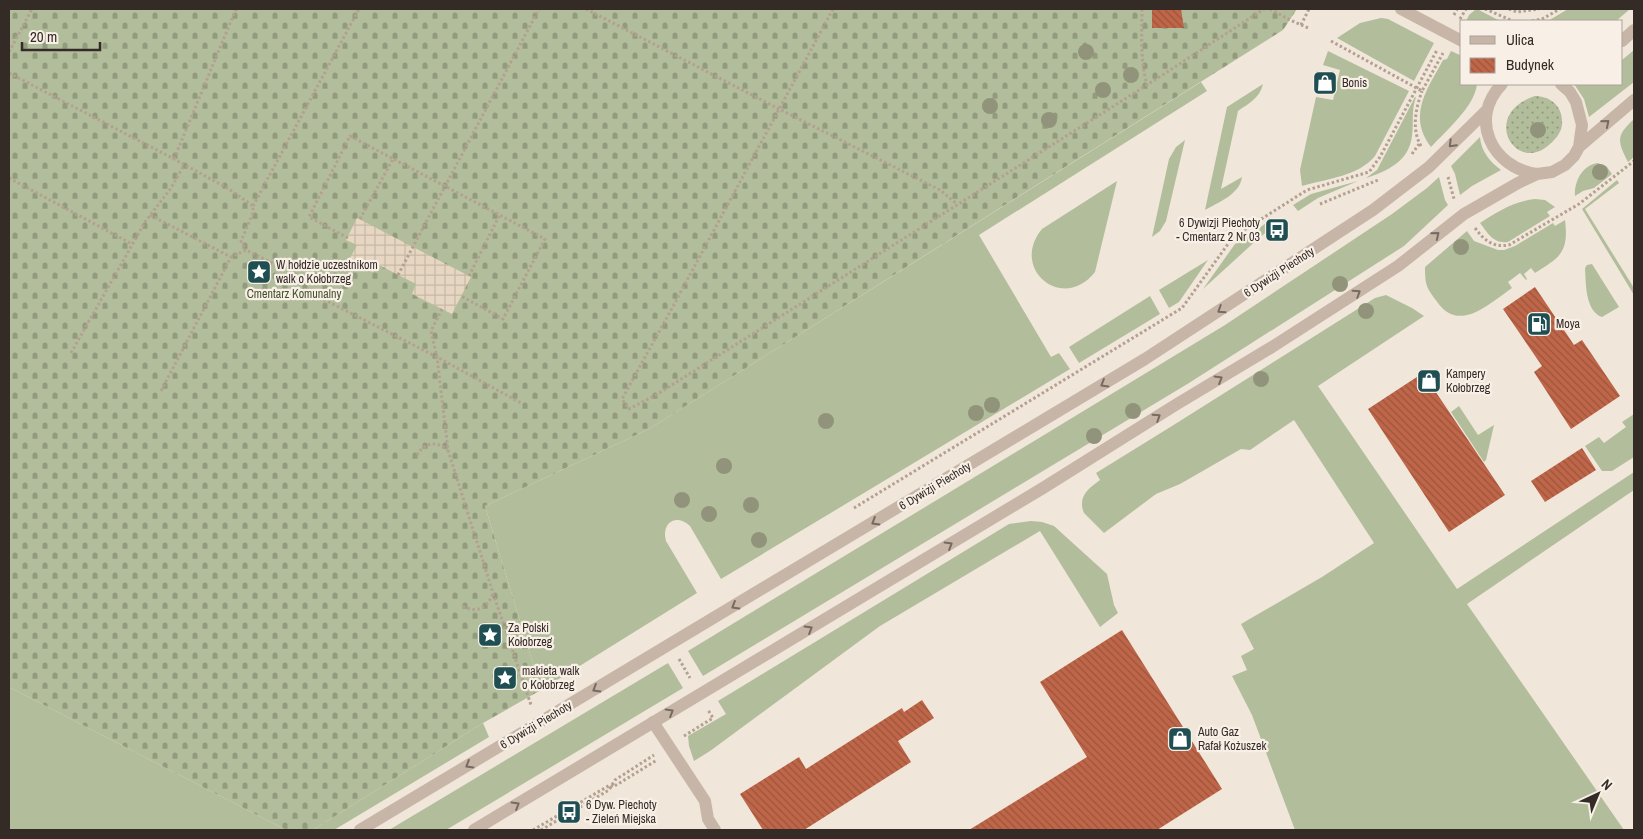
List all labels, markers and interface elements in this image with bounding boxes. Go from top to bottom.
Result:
scale bar [22,20,100,52]
legend [1460,20,1623,85]
text: 20 m [30,26,57,47]
text: Ulica [1506,29,1534,50]
text: Budynek [1506,54,1555,75]
shop icon: Bonis [1312,70,1338,96]
place label: Bonis [1342,75,1367,91]
one-way arrow [1601,120,1610,129]
one-way arrow [1449,138,1458,147]
place label: 6 Dywizji Piechoty - Cmentarz 2 Nr 03 [1176,215,1260,245]
bus stop icon: 6 Dywizji Piechoty - Cmentarz 2 Nr 03 [1264,217,1290,243]
one-way arrow [1431,232,1440,241]
street label: 6 Dywizji Piechoty [1241,243,1317,301]
place label: W hołdzie uczestnikom walk o Kołobrzeg [276,257,378,287]
place icon: W hołdzie uczestnikom walk o Kołobrzeg [246,259,272,285]
park label: Cmentarz Komunalny [247,286,341,302]
one-way arrow [1351,290,1360,299]
one-way arrow [1218,303,1227,313]
fuel station icon: Moya [1526,311,1552,337]
place label: Moya [1556,316,1581,332]
place label: Kampery Kołobrzeg [1446,366,1491,396]
shop icon: Kampery Kołobrzeg [1416,368,1442,394]
one-way arrow [1213,376,1222,386]
one-way arrow [1100,378,1109,387]
one-way arrow [1151,414,1161,423]
street label: 6 Dywizji Piechoty [896,458,974,514]
one-way arrow [871,516,880,526]
one-way arrow [943,541,952,551]
one-way arrow [732,599,741,609]
place label: Za Polski Kołobrzeg [508,620,553,650]
place icon: Za Polski Kołobrzeg [477,622,503,648]
one-way arrow [804,625,813,635]
place label: makieta walk o Kołobrzeg [522,663,580,693]
place icon: makieta walk o Kołobrzeg [492,665,518,691]
one-way arrow [592,683,601,693]
street label: 6 Dywizji Piechoty [497,697,575,753]
one-way arrow [665,709,674,719]
place label: Auto Gaz Rafał Kożuszek [1197,724,1266,754]
shop icon: Auto Gaz Rafał Kożuszek [1167,726,1193,752]
one-way arrow [466,759,475,769]
north arrow [1573,769,1623,819]
text: N [1598,775,1616,794]
place label: 6 Dyw. Piechoty - Zieleń Miejska [586,797,657,827]
bus stop icon: 6 Dyw. Piechoty - Zieleń Miejska [556,799,582,825]
one-way arrow [510,802,519,812]

